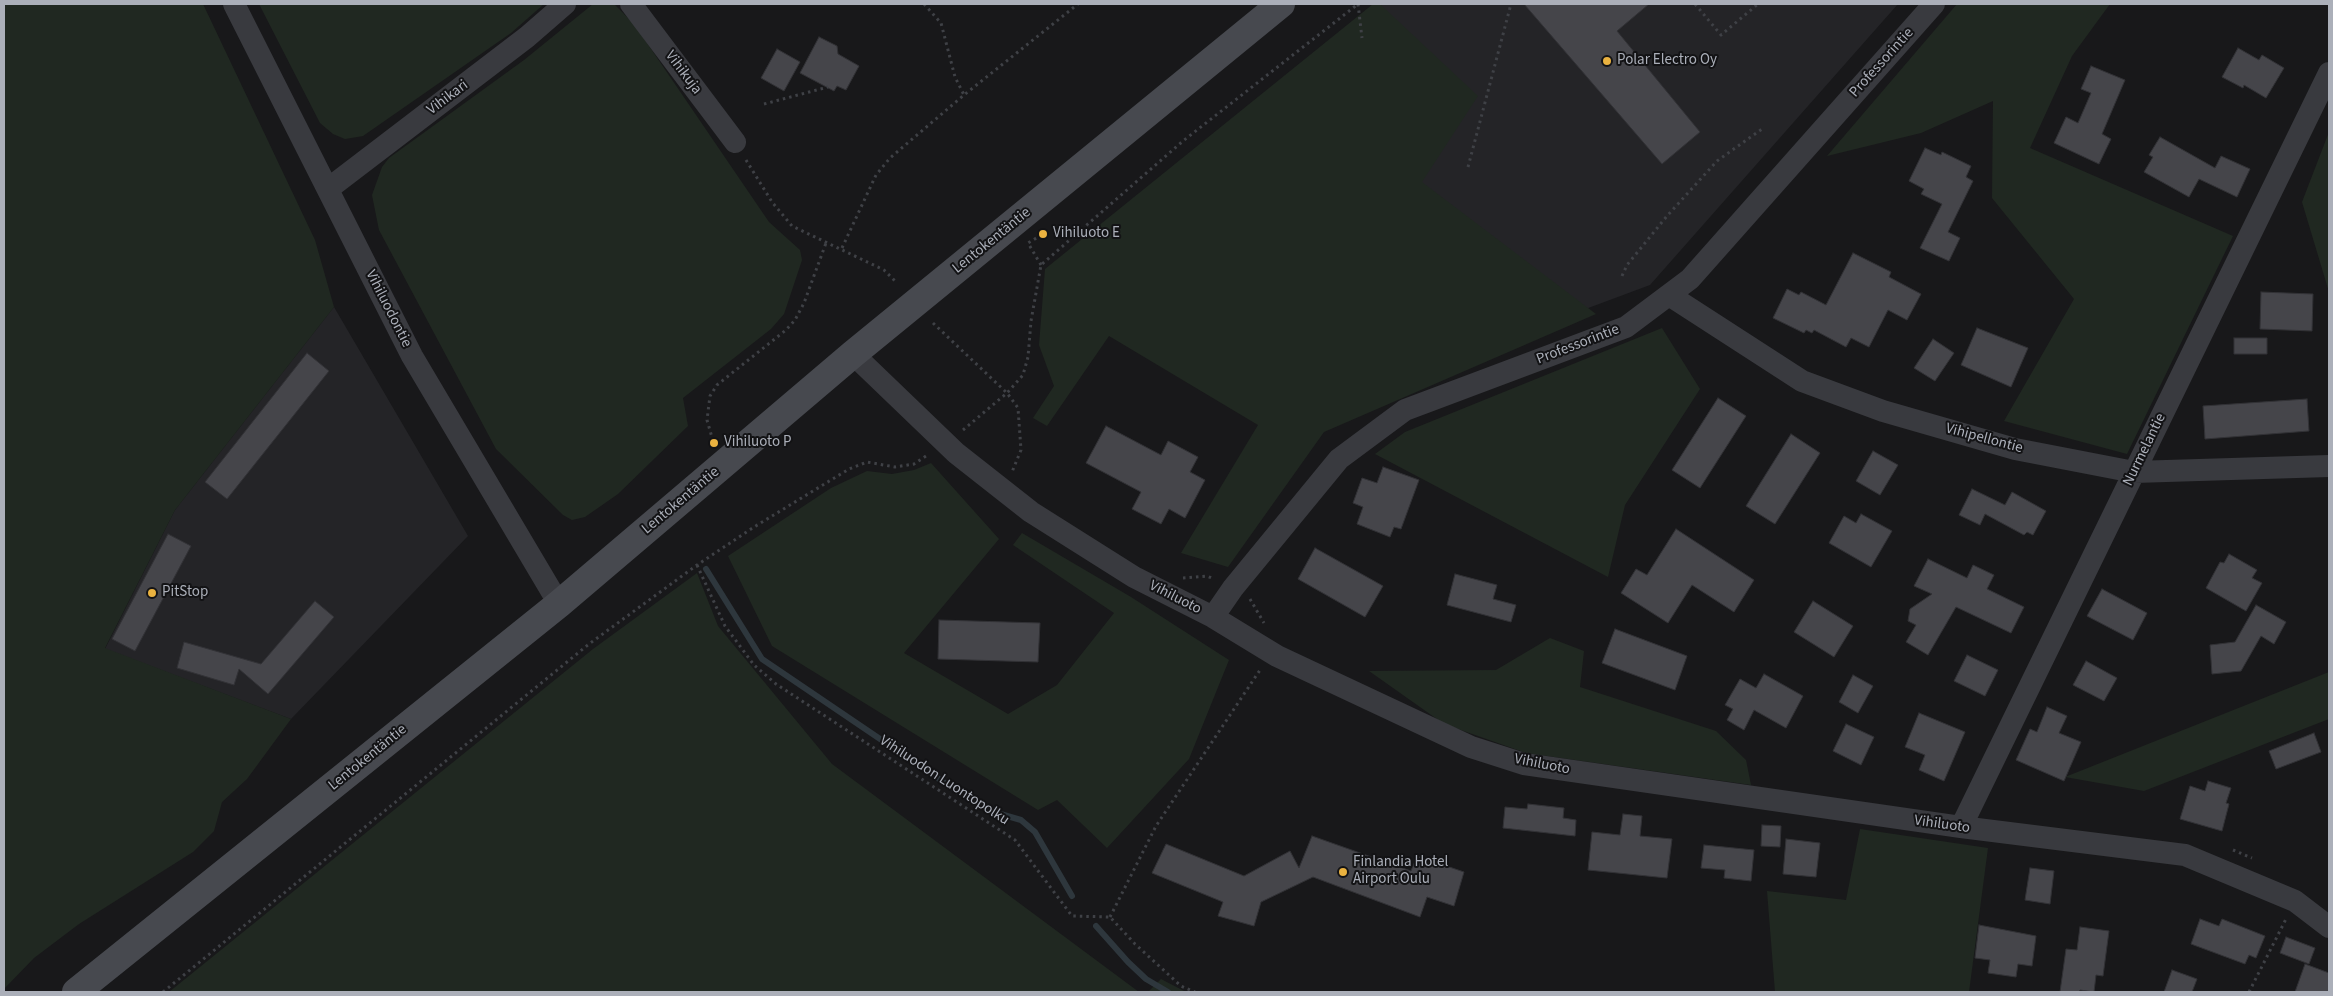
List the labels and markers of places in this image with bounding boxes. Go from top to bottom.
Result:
place label: Polar Electro Oy [1617,52,1717,70]
marker: Polar Electro Oy [1601,55,1613,67]
place label: Vihiluoto E [1053,225,1120,243]
marker: Vihiluoto E [1037,228,1049,240]
place label: Vihiluoto P [724,434,792,452]
marker: Vihiluoto P [708,437,720,449]
place label: PitStop [162,584,208,602]
marker: PitStop [146,587,158,599]
place label: Finlandia Hotel Airport Oulu [1353,854,1448,889]
marker: Finlandia Hotel Airport Oulu [1337,866,1349,878]

